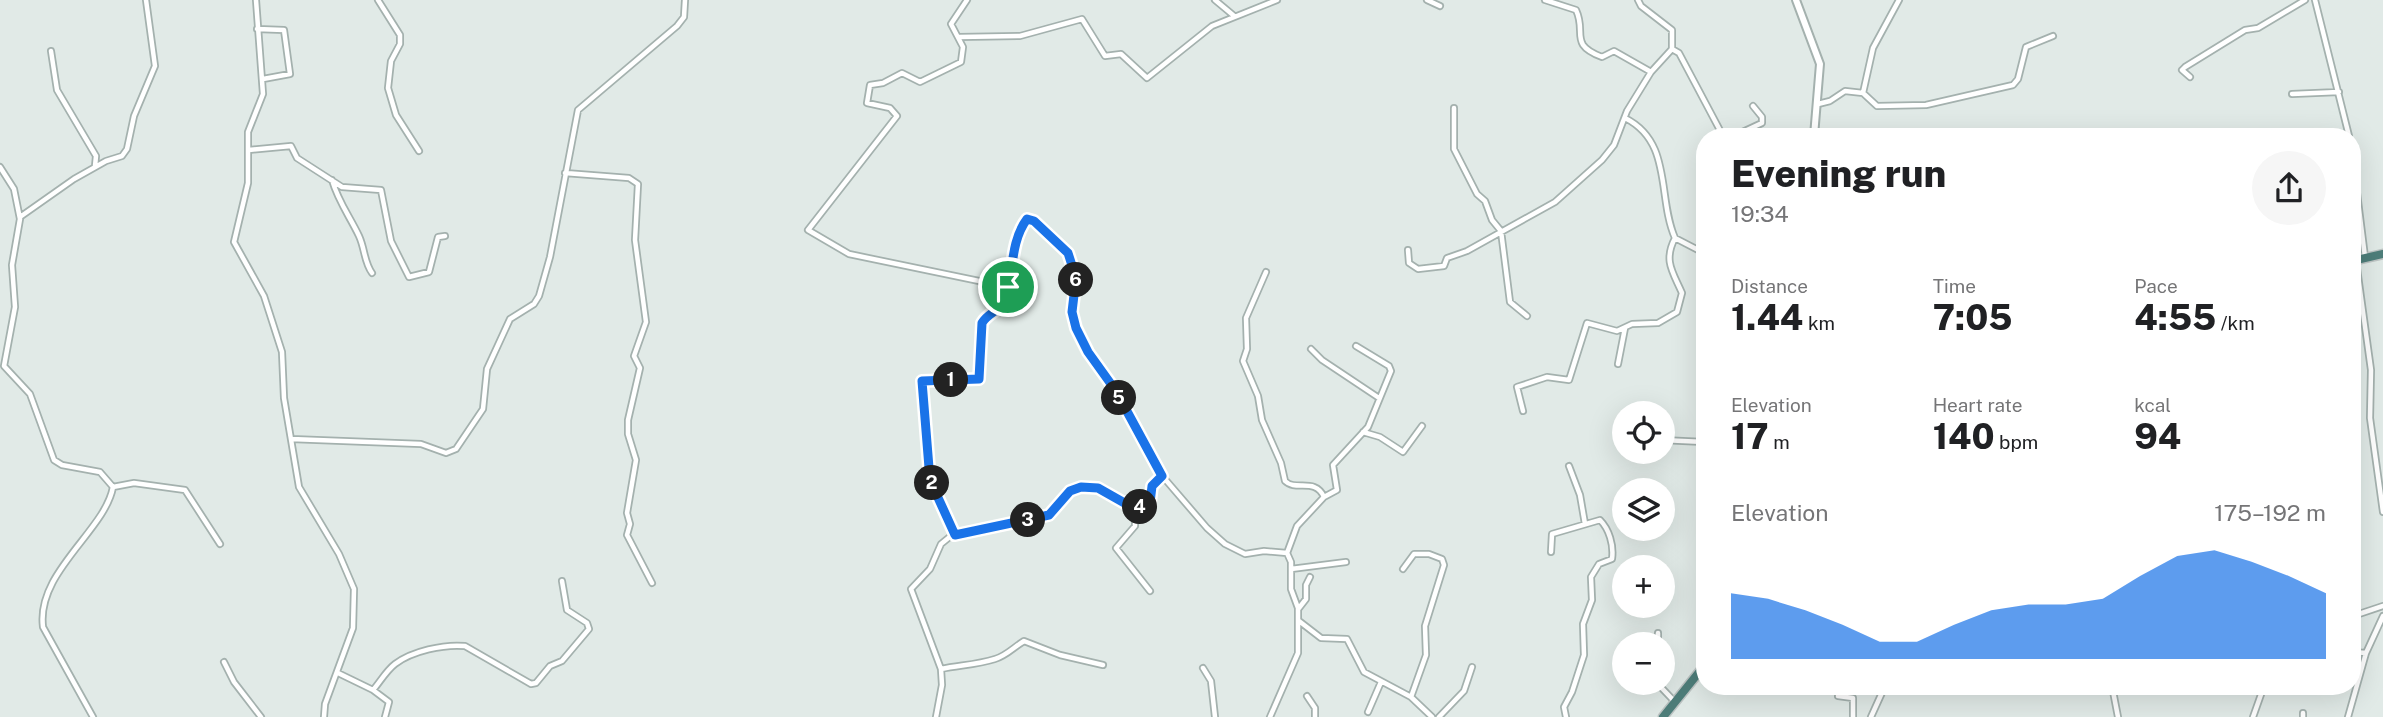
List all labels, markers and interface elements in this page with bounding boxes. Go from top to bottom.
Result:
text: Evening run [1731,151,1946,196]
button: share [2252,151,2326,225]
text: 19:34 [1731,200,1789,227]
pin [978,257,1038,317]
pin: 6 [1058,262,1094,298]
icon: arrive [989,268,1027,306]
text: 6 [1069,268,1082,290]
text: Distance [1731,275,1808,297]
text: Time [1933,275,1976,297]
text: Pace [2134,275,2178,297]
text: 1.44 [1731,297,1803,338]
text: 7:05 [1933,297,2012,338]
text: 4:55 [2134,297,2216,338]
text: km [1803,312,1835,334]
text: /km [2216,312,2255,334]
pin: 1 [934,362,968,398]
text: 1 [946,368,955,390]
pin: 5 [1102,380,1136,416]
text: 5 [1112,386,1125,408]
text: Elevation [1731,394,1812,416]
text: Heart rate [1933,394,2022,416]
text: kcal [2134,394,2171,416]
map controls [1612,401,1675,695]
button: locate [1612,401,1675,464]
text: 17 [1731,416,1769,457]
text: 140 [1933,416,1994,457]
text: 94 [2134,416,2181,457]
text: m [1769,431,1790,453]
text: bpm [1994,431,2038,453]
pin: 2 [914,466,950,500]
text: 2 [925,471,938,493]
button: layers [1612,478,1675,541]
pin: 4 [1122,490,1158,524]
text: 4 [1133,495,1146,517]
text: Elevation [1731,499,1829,526]
text: 175–192 m [2214,499,2326,526]
pin: 3 [1010,503,1046,538]
text: 3 [1021,508,1034,530]
button: + [1612,555,1675,618]
button: − [1612,632,1675,695]

